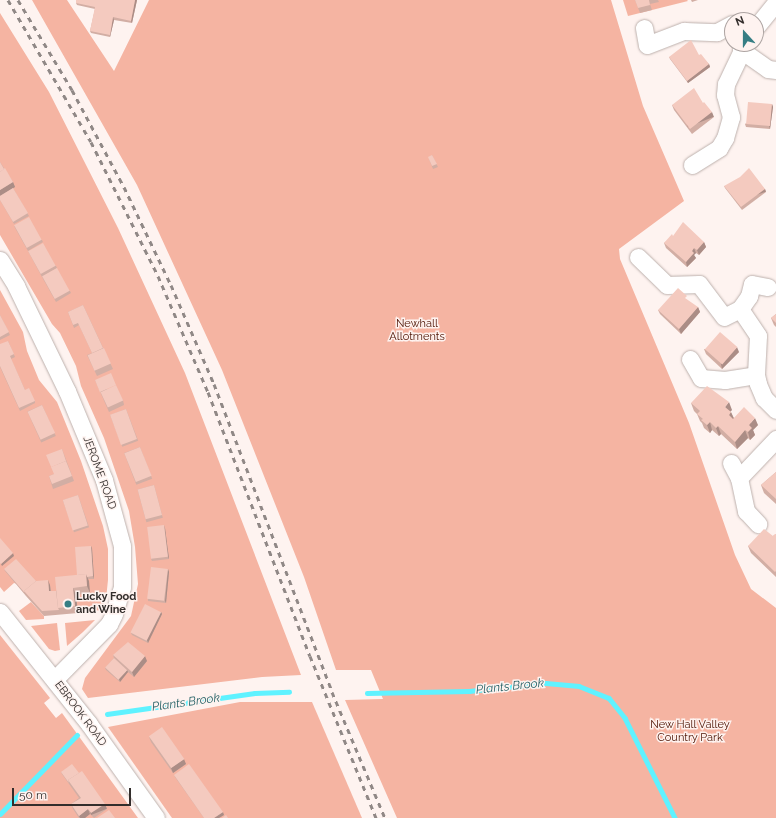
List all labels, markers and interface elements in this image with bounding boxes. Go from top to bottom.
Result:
north arrow [724,12,764,52]
text: N [734,14,746,29]
park label: Newhall Allotments [389,318,445,344]
street label: JEROME ROAD [80,435,118,511]
place label: Lucky Food and Wine [76,591,137,617]
marker: Lucky Food and Wine [63,599,73,609]
water label: Plants Brook [475,676,545,698]
street label: EBROOK ROAD [51,679,109,749]
water label: Plants Brook [151,691,221,715]
park label: New Hall Valley Country Park [650,719,730,745]
scale bar [14,780,133,806]
text: 50 m [19,788,47,802]

